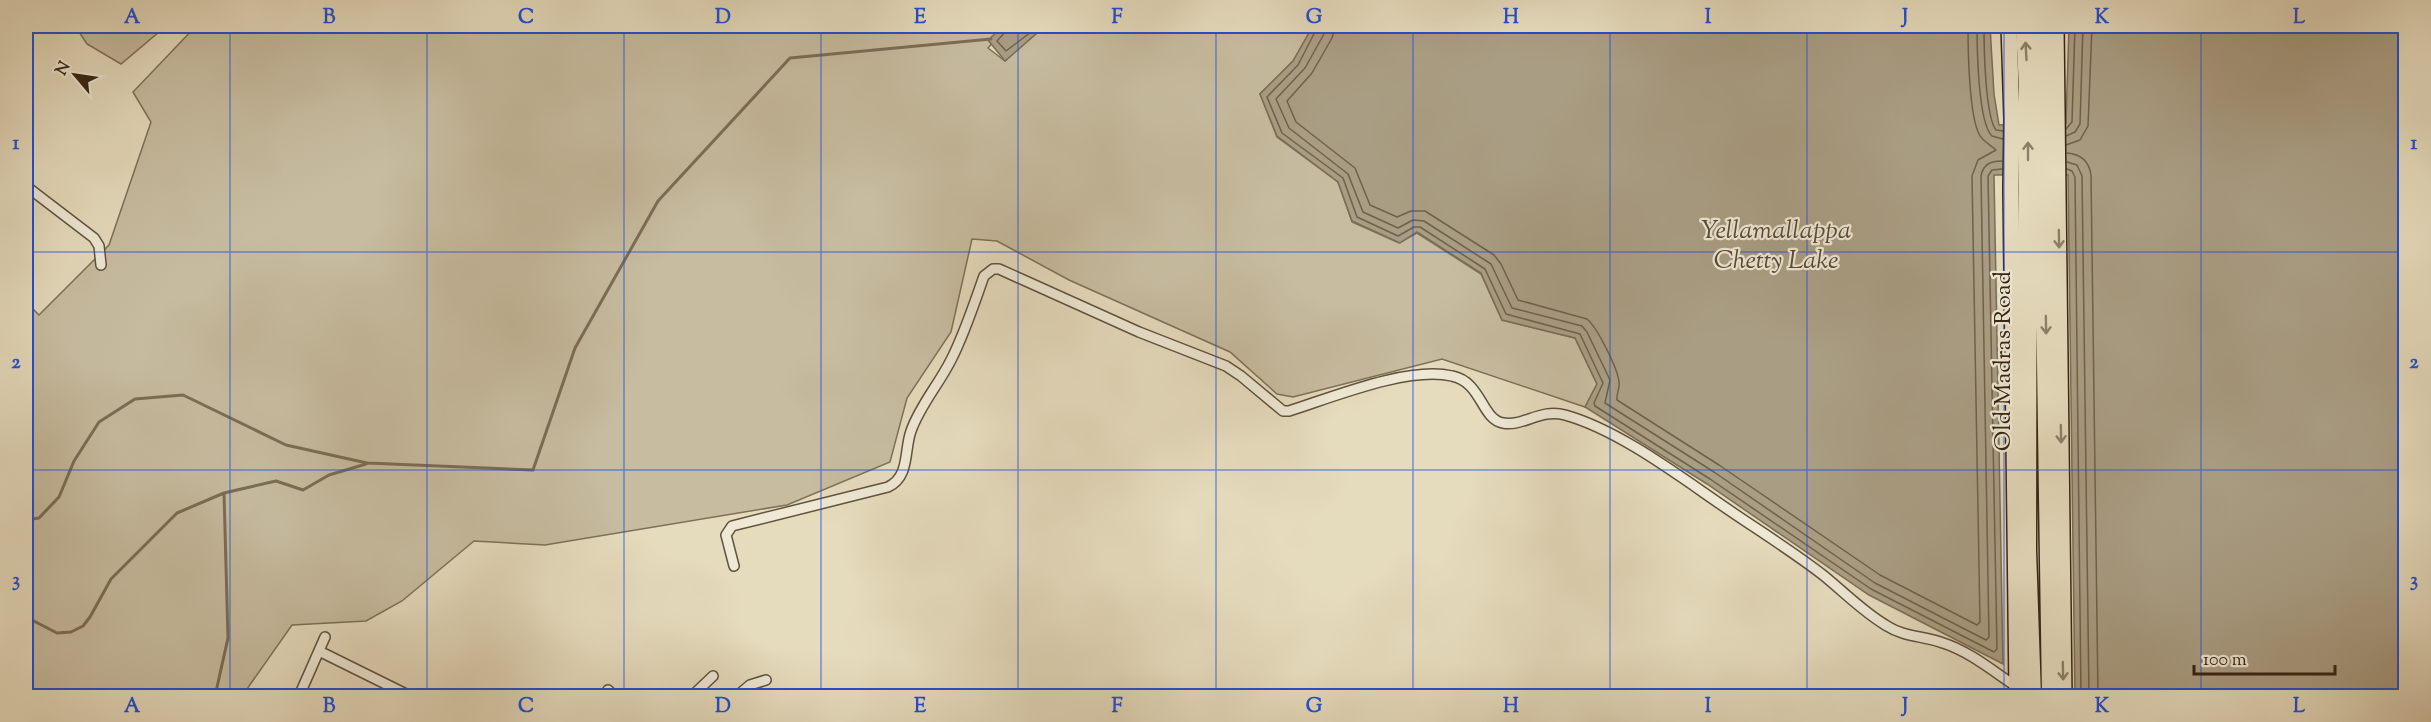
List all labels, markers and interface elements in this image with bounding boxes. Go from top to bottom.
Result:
text: A [124,4,141,33]
text: B [323,4,336,33]
text: C [518,4,534,33]
text: D [715,4,731,33]
text: E [914,4,927,33]
text: F [1111,4,1123,33]
text: G [1306,4,1323,33]
text: H [1503,4,1519,33]
text: I [1705,4,1712,33]
text: J [1900,4,1908,33]
text: K [2095,4,2110,33]
text: L [2293,4,2306,33]
one-way arrow [2021,42,2032,62]
north arrow [45,45,105,105]
text: N [51,58,77,80]
text: 1 [13,130,20,159]
text: 1 [2411,130,2418,159]
one-way arrow [2022,142,2034,162]
water label: Yellamallappa Chetty Lake [1701,213,1851,280]
one-way arrow [2053,228,2065,248]
street label: Old Madras Road [1987,270,2021,451]
one-way arrow [2040,315,2052,335]
text: 2 [11,349,21,378]
text: 2 [2409,349,2419,378]
one-way arrow [2055,423,2067,443]
text: 3 [12,567,20,596]
text: 3 [2410,567,2418,596]
scale bar [2194,638,2335,676]
text: 100 m [2203,648,2247,674]
one-way arrow [2058,660,2069,680]
text: A [124,693,141,722]
text: B [323,693,336,722]
text: C [518,693,534,722]
text: D [715,693,731,722]
text: E [914,693,927,722]
text: F [1111,693,1123,722]
text: G [1306,693,1323,722]
text: H [1503,693,1519,722]
text: I [1705,693,1712,722]
text: J [1900,693,1908,722]
text: K [2095,693,2110,722]
text: L [2293,693,2306,722]

